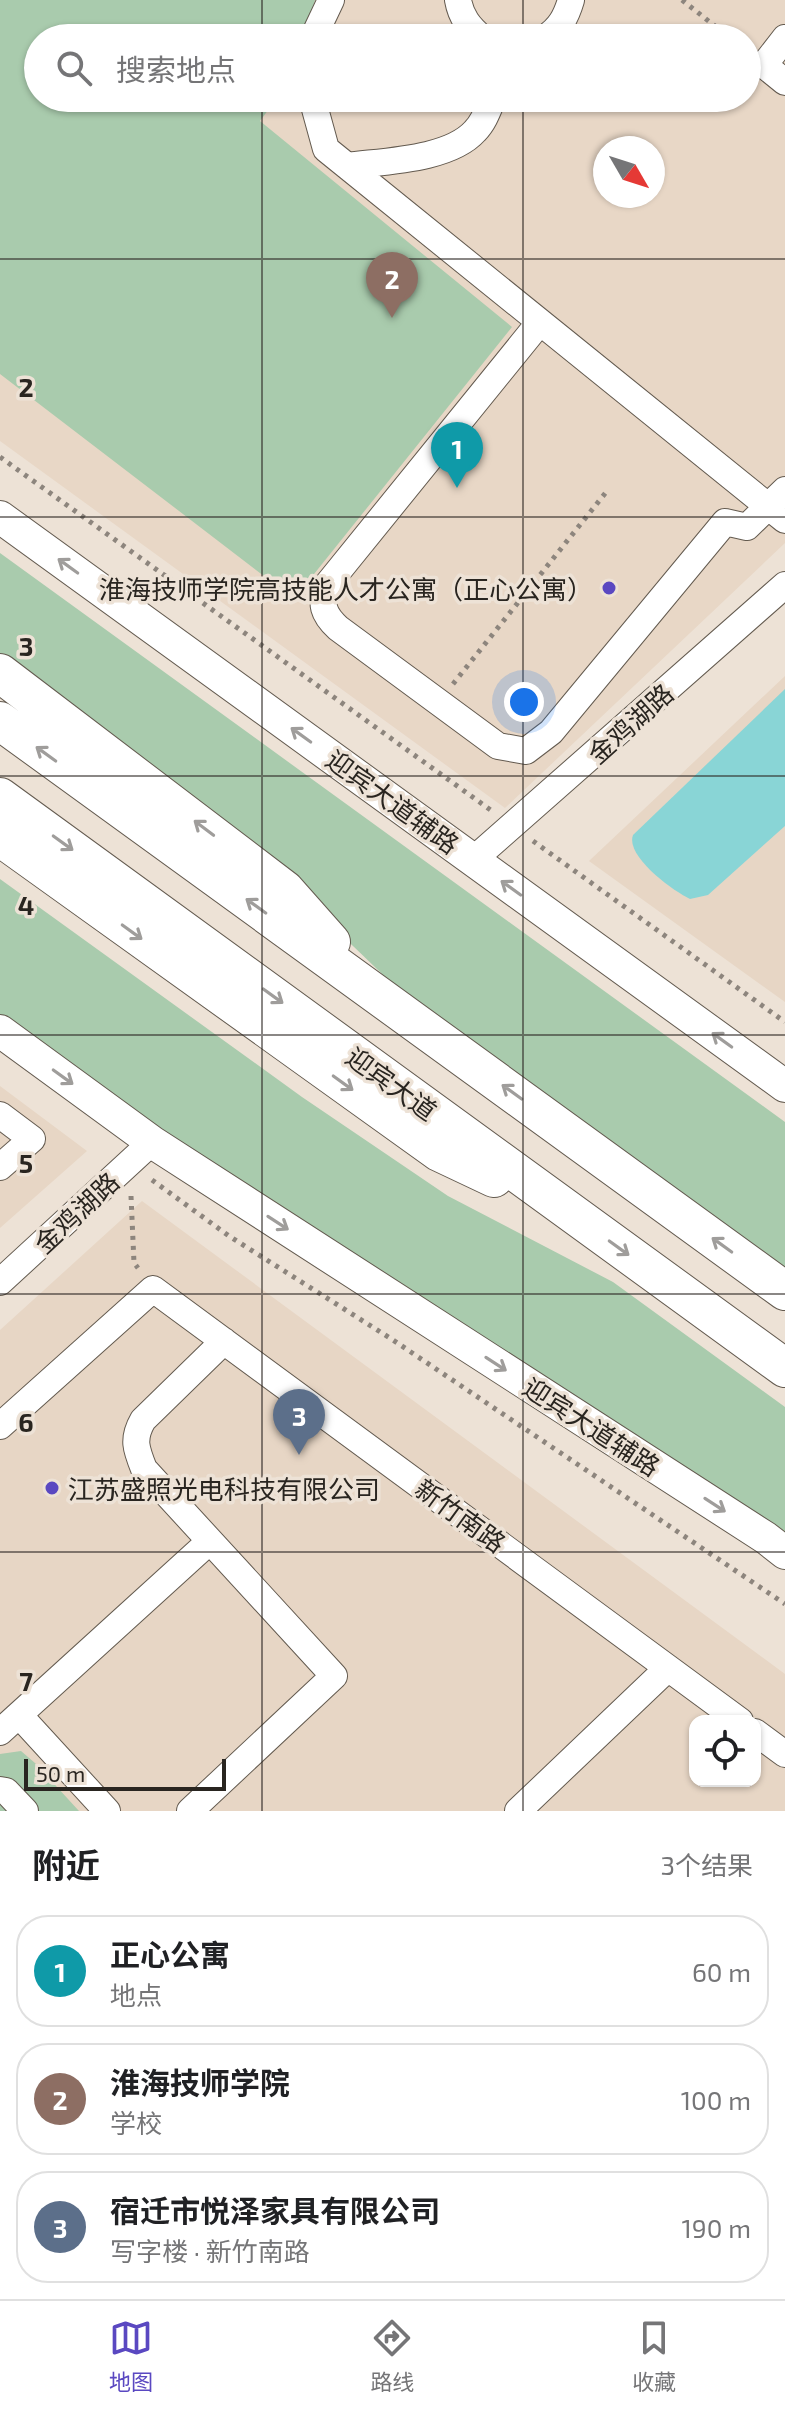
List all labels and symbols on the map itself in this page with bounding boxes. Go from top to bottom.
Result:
north arrow [593,136,665,208]
pin: 2 [366,252,418,318]
text: 2 [18,371,34,402]
pin: 1 [431,422,483,488]
one-way arrow [57,558,79,574]
place label: 淮海技师学院高技能人才公寓（正心公寓） [99,573,593,604]
marker: 淮海技师学院高技能人才公寓（正心公寓） [600,579,618,597]
text: 3 [19,630,33,661]
street label: 金鸡湖路 [581,677,679,769]
your location [504,682,544,722]
one-way arrow [291,727,312,744]
street label: 迎宾大道辅路 [321,743,465,859]
one-way arrow [35,746,57,762]
one-way arrow [194,820,215,837]
one-way arrow [52,834,73,851]
one-way arrow [501,879,523,896]
text: 4 [18,889,34,920]
one-way arrow [246,898,267,915]
one-way arrow [120,924,142,940]
one-way arrow [262,988,284,1004]
one-way arrow [712,1032,733,1049]
street label: 迎宾大道 [341,1040,443,1126]
one-way arrow [52,1068,73,1085]
one-way arrow [332,1074,353,1091]
one-way arrow [501,1084,523,1100]
text: 5 [19,1147,33,1178]
street label: 金鸡湖路 [27,1165,125,1259]
one-way arrow [266,1216,289,1232]
one-way arrow [712,1237,733,1254]
one-way arrow [608,1240,630,1256]
one-way arrow [485,1356,507,1373]
street label: 迎宾大道辅路 [518,1371,666,1481]
pin: 3 [273,1389,325,1455]
text: 6 [18,1406,34,1437]
street label: 新竹南路 [410,1472,512,1558]
place label: 江苏盛照光电科技有限公司 [68,1473,380,1504]
marker: 江苏盛照光电科技有限公司 [43,1479,61,1497]
one-way arrow [703,1497,726,1513]
text: 7 [19,1665,33,1696]
scale bar [24,1755,226,1791]

